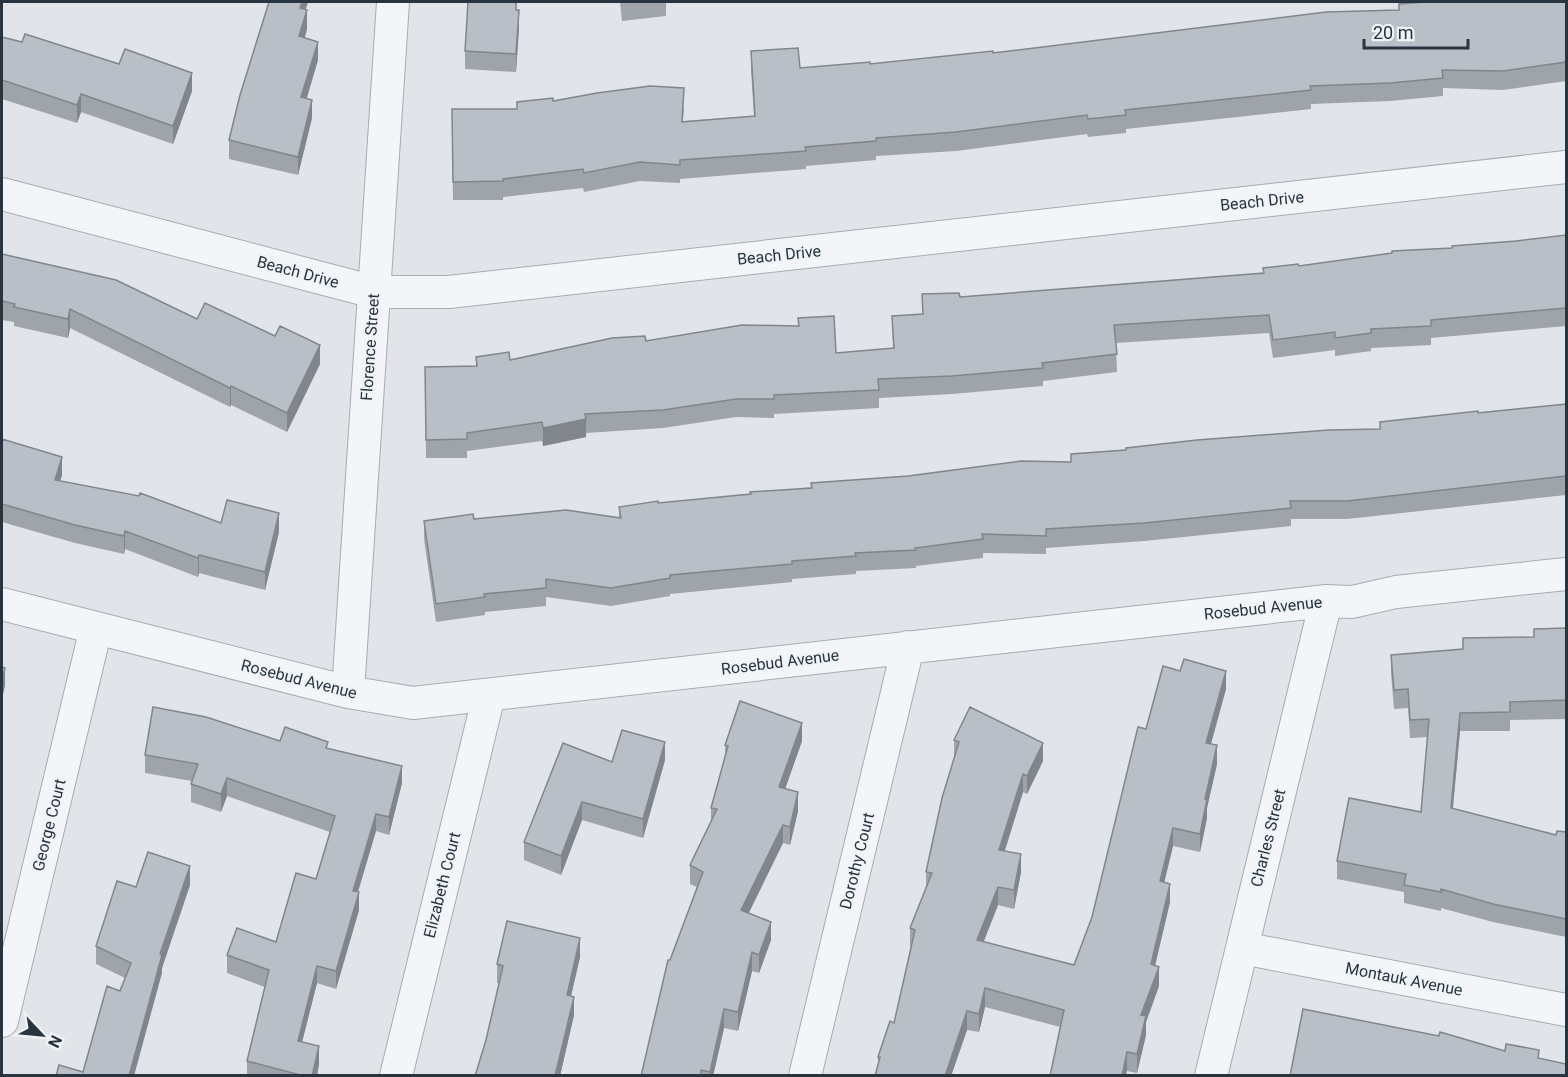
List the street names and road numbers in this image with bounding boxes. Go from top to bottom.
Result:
street label: Beach Drive [1219,187,1305,215]
street label: Beach Drive [736,241,822,269]
street label: Beach Drive [255,252,341,292]
street label: Florence Street [357,293,383,401]
street label: Rosebud Avenue [1203,592,1323,624]
street label: Rosebud Avenue [720,645,840,679]
street label: Rosebud Avenue [239,655,359,703]
street label: George Court [28,777,70,873]
street label: Charles Street [1247,787,1289,889]
street label: Dorothy Court [836,811,878,911]
street label: Elizabeth Court [420,830,464,940]
street label: Montauk Avenue [1344,958,1464,1000]

